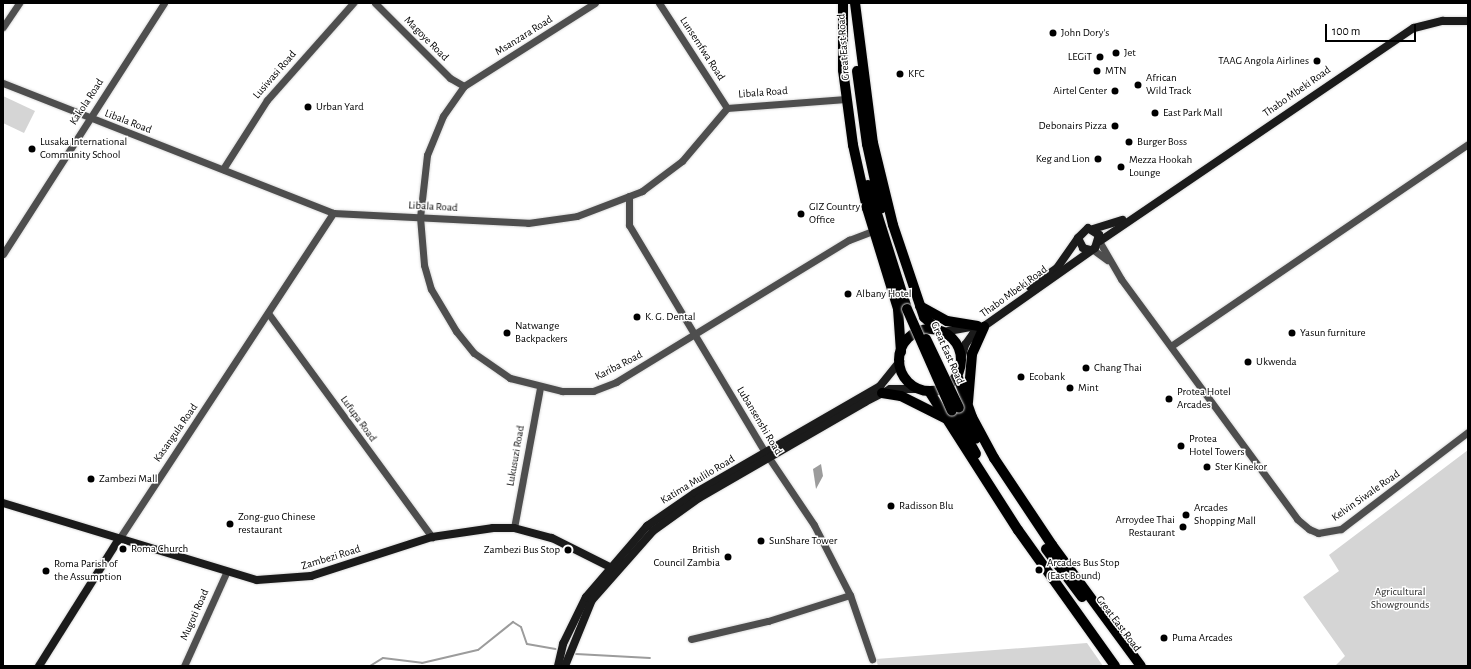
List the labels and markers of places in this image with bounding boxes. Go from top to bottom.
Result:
place label: John Dory's [1061,26,1109,40]
marker: John Dory's [1048,28,1058,38]
place label: Jet [1124,46,1136,60]
marker: Jet [1111,48,1121,58]
place label: LEGiT [1068,50,1092,64]
marker: LEGiT [1095,52,1105,62]
place label: TAAG Angola Airlines [1218,54,1309,68]
marker: TAAG Angola Airlines [1312,56,1322,66]
place label: MTN [1105,64,1127,78]
marker: MTN [1092,66,1102,76]
place label: KFC [908,67,924,81]
marker: KFC [895,69,905,79]
place label: African Wild Track [1146,72,1191,98]
marker: African Wild Track [1133,80,1143,90]
place label: Airtel Center [1053,84,1107,98]
marker: Airtel Center [1110,86,1120,96]
place label: Urban Yard [316,100,364,114]
marker: Urban Yard [303,102,313,112]
place label: East Park Mall [1163,106,1222,120]
marker: East Park Mall [1150,108,1160,118]
place label: Debonairs Pizza [1038,119,1107,133]
marker: Debonairs Pizza [1110,121,1120,131]
place label: Burger Boss [1137,135,1187,149]
place label: Lusaka International Community School [40,136,127,162]
marker: Burger Boss [1124,137,1134,147]
marker: Lusaka International Community School [27,144,37,154]
place label: Keg and Lion [1036,152,1090,166]
marker: Keg and Lion [1093,154,1103,164]
place label: Mezza Hookah Lounge [1129,154,1192,180]
marker: Mezza Hookah Lounge [1116,162,1126,172]
place label: GIZ Country Office [809,201,860,227]
marker: GIZ Country Office [796,209,806,219]
place label: Albany Hotel [856,287,912,301]
marker: Albany Hotel [843,289,853,299]
place label: K. G. Dental [645,310,695,324]
marker: K. G. Dental [632,312,642,322]
place label: Natwange Backpackers [515,320,568,346]
place label: Yasun furniture [1300,326,1366,340]
marker: Natwange Backpackers [502,328,512,338]
marker: Yasun furniture [1287,328,1297,338]
place label: Ukwenda [1256,355,1297,369]
marker: Ukwenda [1243,357,1253,367]
place label: Chang Thai [1094,361,1142,375]
marker: Chang Thai [1081,363,1091,373]
place label: Ecobank [1029,370,1065,384]
marker: Ecobank [1016,372,1026,382]
place label: Mint [1078,381,1099,395]
marker: Mint [1065,383,1075,393]
place label: Protea Hotel Arcades [1177,386,1231,412]
marker: Protea Hotel Arcades [1164,394,1174,404]
place label: Protea Hotel Towers [1189,433,1245,459]
marker: Protea Hotel Towers [1176,441,1186,451]
place label: Ster Kinekor [1215,460,1267,474]
marker: Ster Kinekor [1202,462,1212,472]
place label: Zambezi Mall [99,472,157,486]
marker: Zambezi Mall [86,474,96,484]
place label: Radisson Blu [899,499,953,513]
marker: Radisson Blu [886,501,896,511]
place label: Arcades Shopping Mall [1194,502,1256,528]
marker: Arcades Shopping Mall [1181,510,1191,520]
place label: Zong-guo Chinese restaurant [238,511,315,537]
place label: Arroydee Thai Restaurant [1115,514,1175,540]
marker: Zong-guo Chinese restaurant [225,519,235,529]
marker: Arroydee Thai Restaurant [1178,522,1188,532]
place label: SunShare Tower [769,534,837,548]
marker: SunShare Tower [756,536,766,546]
place label: Roma Church [131,542,188,556]
place label: Zambezi Bus Stop [484,543,560,557]
marker: Roma Church [118,544,128,554]
place label: British Council Zambia [654,544,720,570]
marker: Zambezi Bus Stop [563,545,573,555]
marker: British Council Zambia [723,552,733,562]
place label: Arcades Bus Stop (East Bound) [1047,557,1120,583]
place label: Roma Parish of the Assumption [54,558,122,584]
marker: Arcades Bus Stop (East Bound) [1034,565,1044,575]
marker: Roma Parish of the Assumption [41,566,51,576]
place label: Puma Arcades [1172,631,1233,645]
marker: Puma Arcades [1159,633,1169,643]

